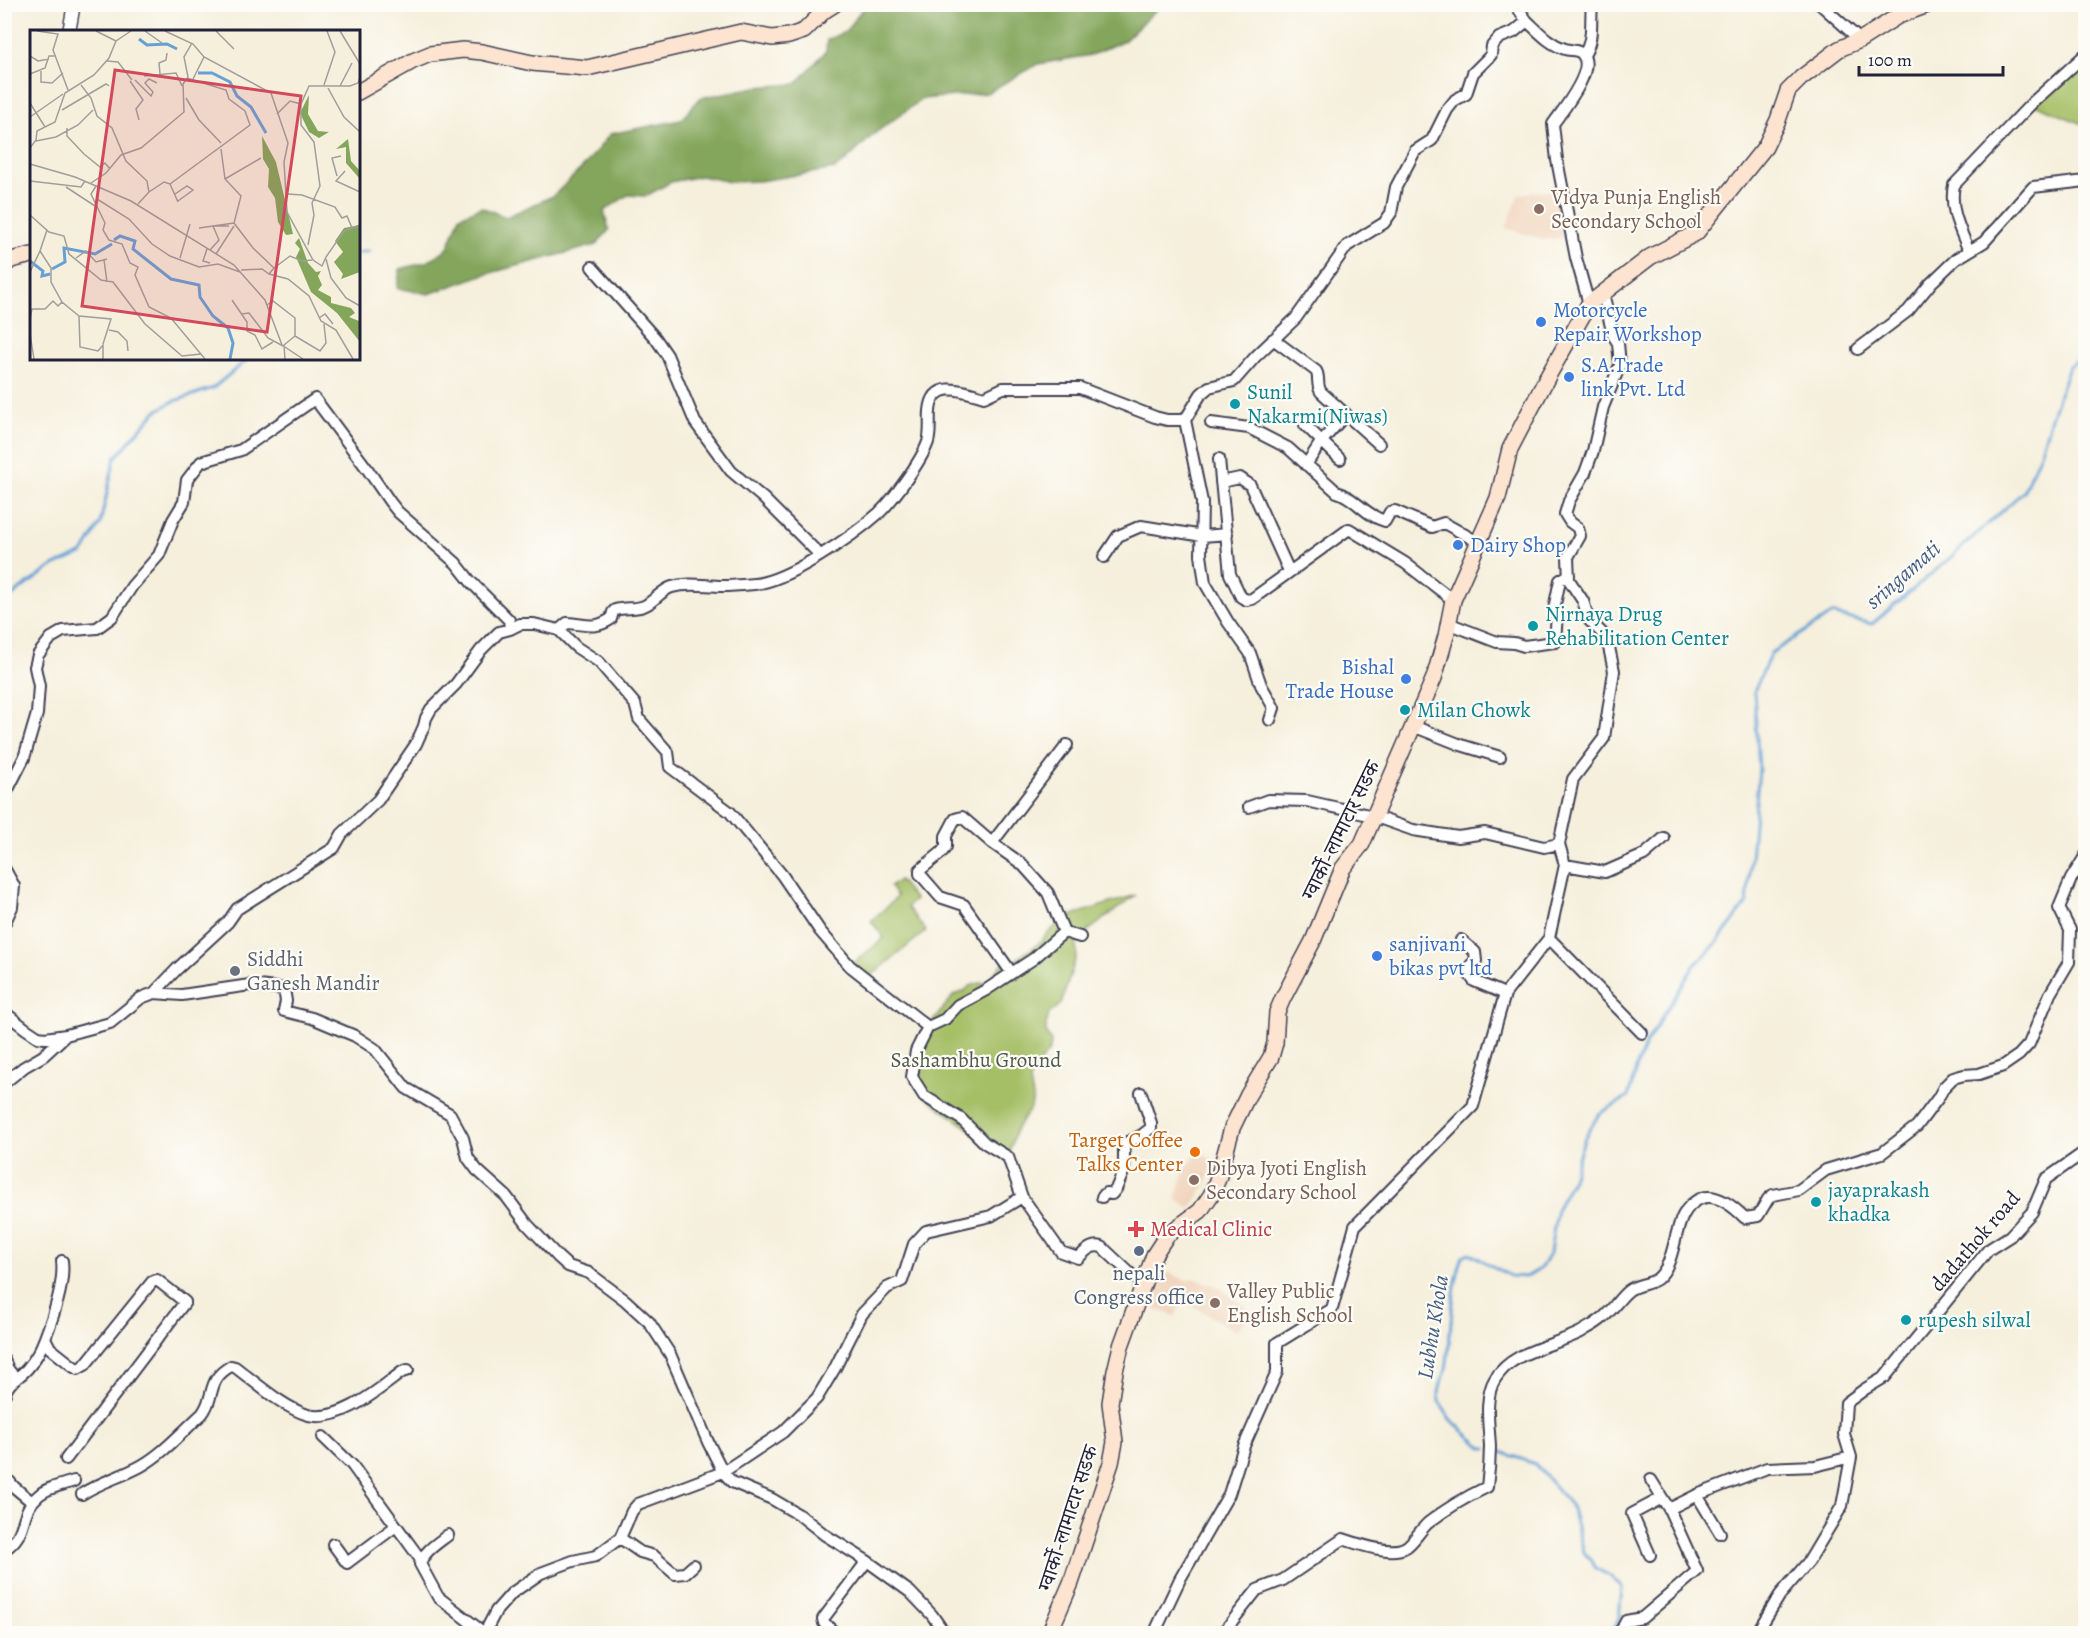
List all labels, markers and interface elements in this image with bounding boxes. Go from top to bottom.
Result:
inset map [30,30,360,360]
scale bar [1859,39,2003,77]
text: 100 m [1868,48,1912,72]
place label: Vidya Punja English Secondary School [1550,183,1721,235]
marker: Vidya Punja English Secondary School [1532,202,1546,216]
place label: Motorcycle Repair Workshop [1553,296,1702,348]
marker: Motorcycle Repair Workshop [1534,315,1548,329]
place label: S.A.Trade link Pvt. Ltd [1581,351,1686,403]
marker: S.A.Trade link Pvt. Ltd [1562,370,1576,384]
place label: Sunil Nakarmi(Niwas) [1247,378,1388,430]
marker: Sunil Nakarmi(Niwas) [1228,397,1242,411]
place label: Dairy Shop [1470,531,1566,559]
water label: sringamati [1859,534,1947,616]
marker: Dairy Shop [1451,538,1465,552]
place label: Nirnaya Drug Rehabilitation Center [1545,600,1729,652]
marker: Nirnaya Drug Rehabilitation Center [1526,619,1540,633]
place label: Bishal Trade House [1286,653,1394,705]
marker: Bishal Trade House [1399,672,1413,686]
place label: Milan Chowk [1417,696,1531,724]
marker: Milan Chowk [1398,703,1412,717]
street label: ग्वार्को-लामाटार सडक [1295,755,1387,905]
place label: sanjivani bikas pvt ltd [1389,930,1493,982]
place label: Siddhi Ganesh Mandir [247,945,379,997]
marker: sanjivani bikas pvt ltd [1370,949,1384,963]
marker: Siddhi Ganesh Mandir [228,964,242,978]
park label: Sashambhu Ground [891,1046,1062,1074]
place label: Target Coffee Talks Center [1069,1126,1183,1178]
marker: Target Coffee Talks Center [1188,1145,1202,1159]
place label: Dibya Jyoti English Secondary School [1206,1154,1367,1206]
marker: Dibya Jyoti English Secondary School [1187,1173,1201,1187]
place label: jayaprakash khadka [1828,1176,1930,1228]
street label: dadathok road [1924,1184,2027,1297]
marker: jayaprakash khadka [1809,1195,1823,1209]
place label: Medical Clinic [1150,1215,1272,1243]
marker: Medical Clinic [1127,1220,1145,1238]
marker: nepali Congress office [1132,1244,1146,1258]
place label: nepali Congress office [1074,1259,1204,1311]
water label: Lubhu Khola [1410,1273,1456,1381]
place label: Valley Public English School [1226,1277,1353,1329]
marker: Valley Public English School [1208,1296,1222,1310]
place label: rupesh silwal [1918,1306,2031,1334]
marker: rupesh silwal [1899,1313,1913,1327]
street label: ग्वार्को-लामाटार सडक [1031,1441,1105,1595]

